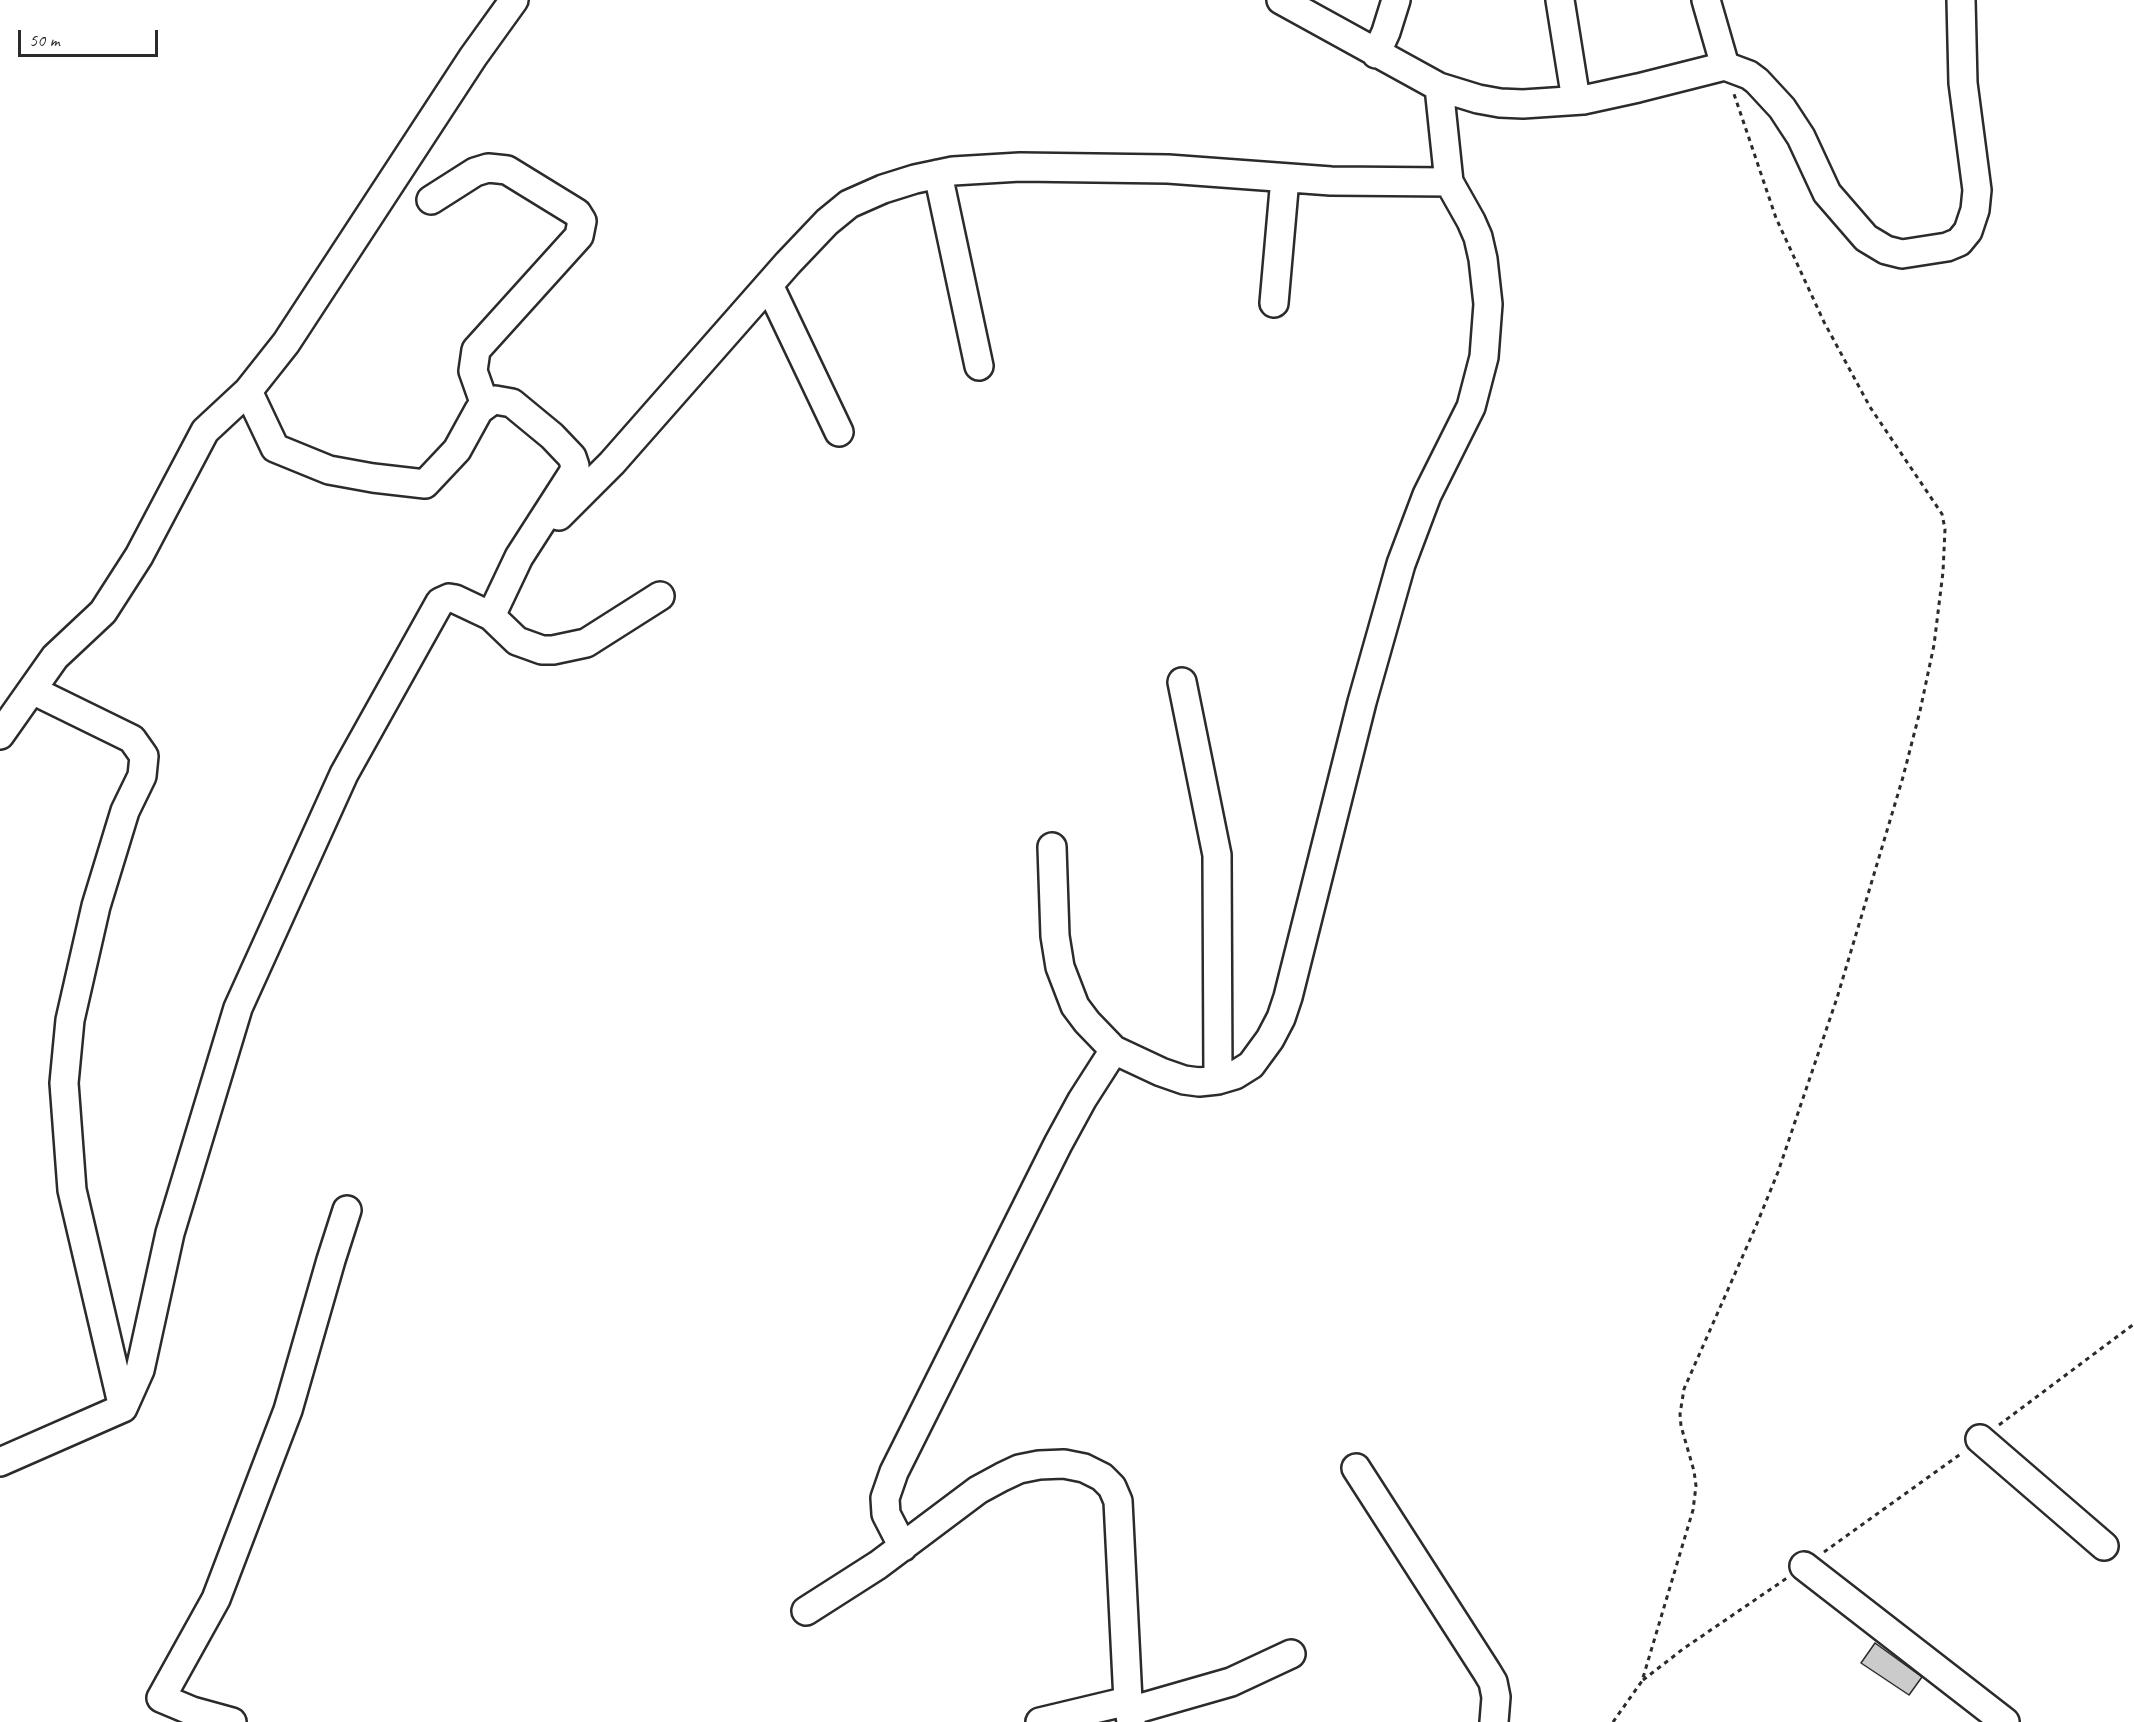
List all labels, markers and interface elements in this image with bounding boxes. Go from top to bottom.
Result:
scale bar [21,18,160,56]
text: 50 m [29,29,60,51]

